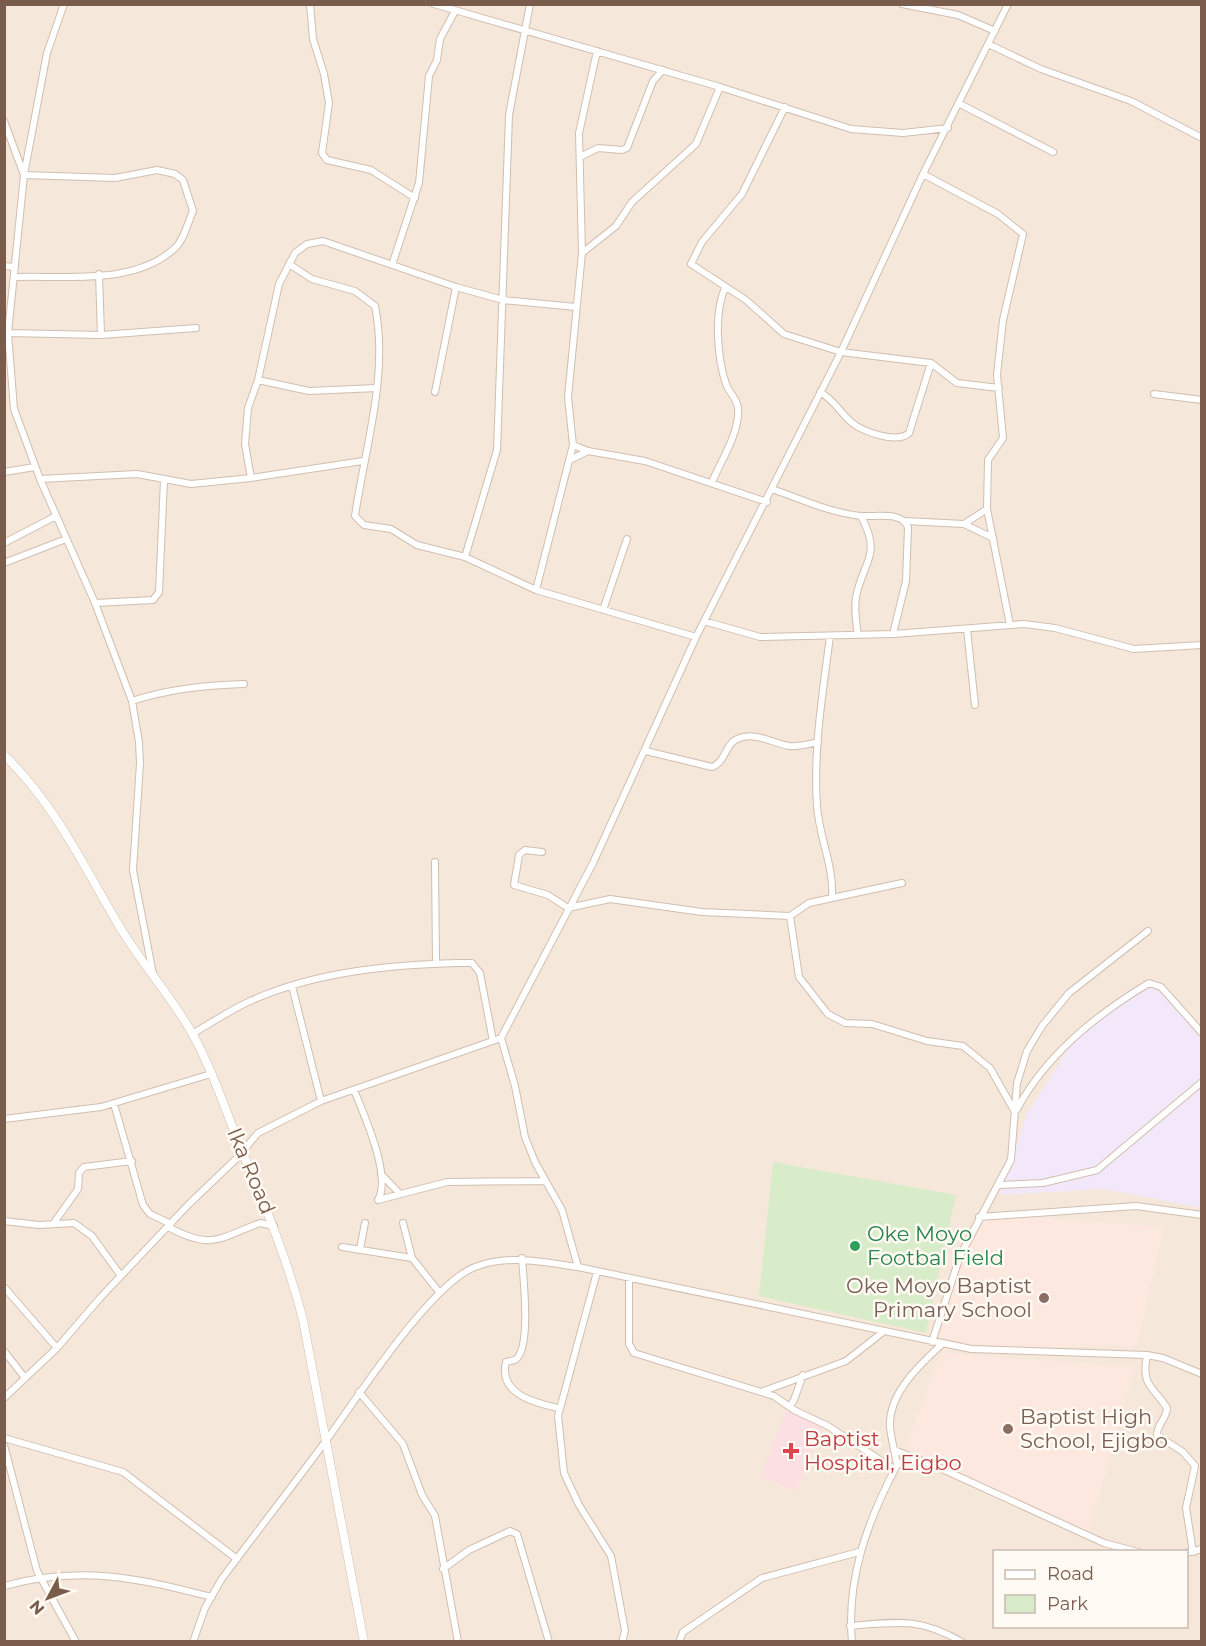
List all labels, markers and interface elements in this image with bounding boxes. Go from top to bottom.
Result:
street label: Ika Road [222,1124,281,1218]
place label: Oke Moyo Footbal Field [867,1221,1004,1270]
marker: Oke Moyo Footbal Field [848,1239,862,1253]
place label: Oke Moyo Baptist Primary School [846,1273,1032,1322]
marker: Oke Moyo Baptist Primary School [1037,1291,1051,1305]
place label: Baptist High School, Ejigbo [1020,1404,1168,1453]
marker: Baptist High School, Ejigbo [1001,1422,1015,1436]
place label: Baptist Hospital, Eigbo [804,1426,962,1475]
marker: Baptist Hospital, Eigbo [782,1442,800,1460]
legend [993,1550,1188,1628]
text: Road [1047,1563,1094,1585]
north arrow [18,1568,78,1628]
text: Park [1047,1593,1088,1615]
text: N [26,1596,48,1619]

